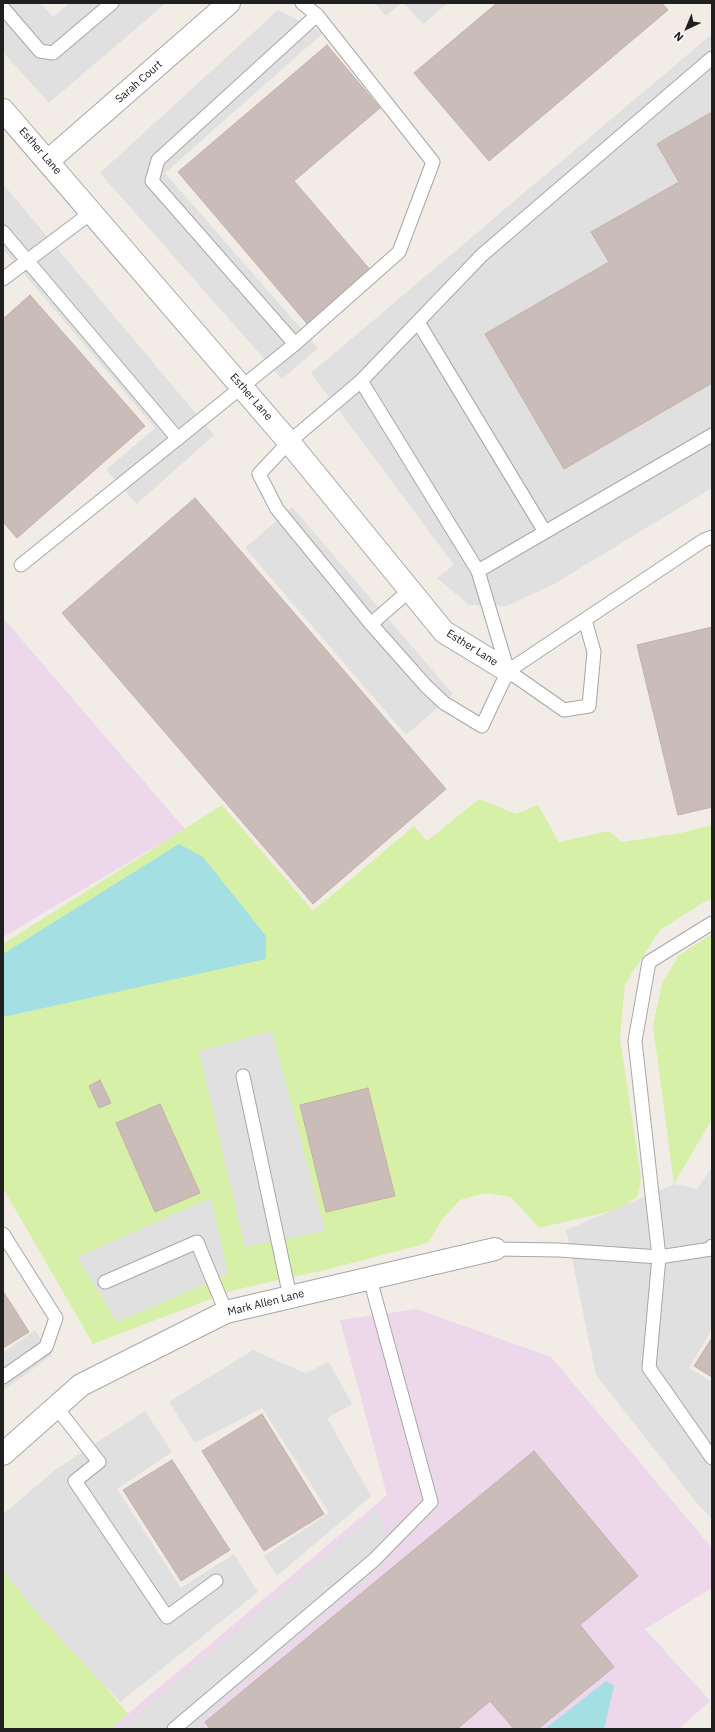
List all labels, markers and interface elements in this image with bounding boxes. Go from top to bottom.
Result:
north arrow [667,8,707,48]
text: N [671,29,686,44]
street label: Sarah Court [113,58,165,106]
street label: Esther Lane [16,125,64,177]
street label: Esther Lane [227,371,275,423]
street label: Esther Lane [444,627,500,669]
street label: Mark Allen Lane [226,1287,306,1319]

